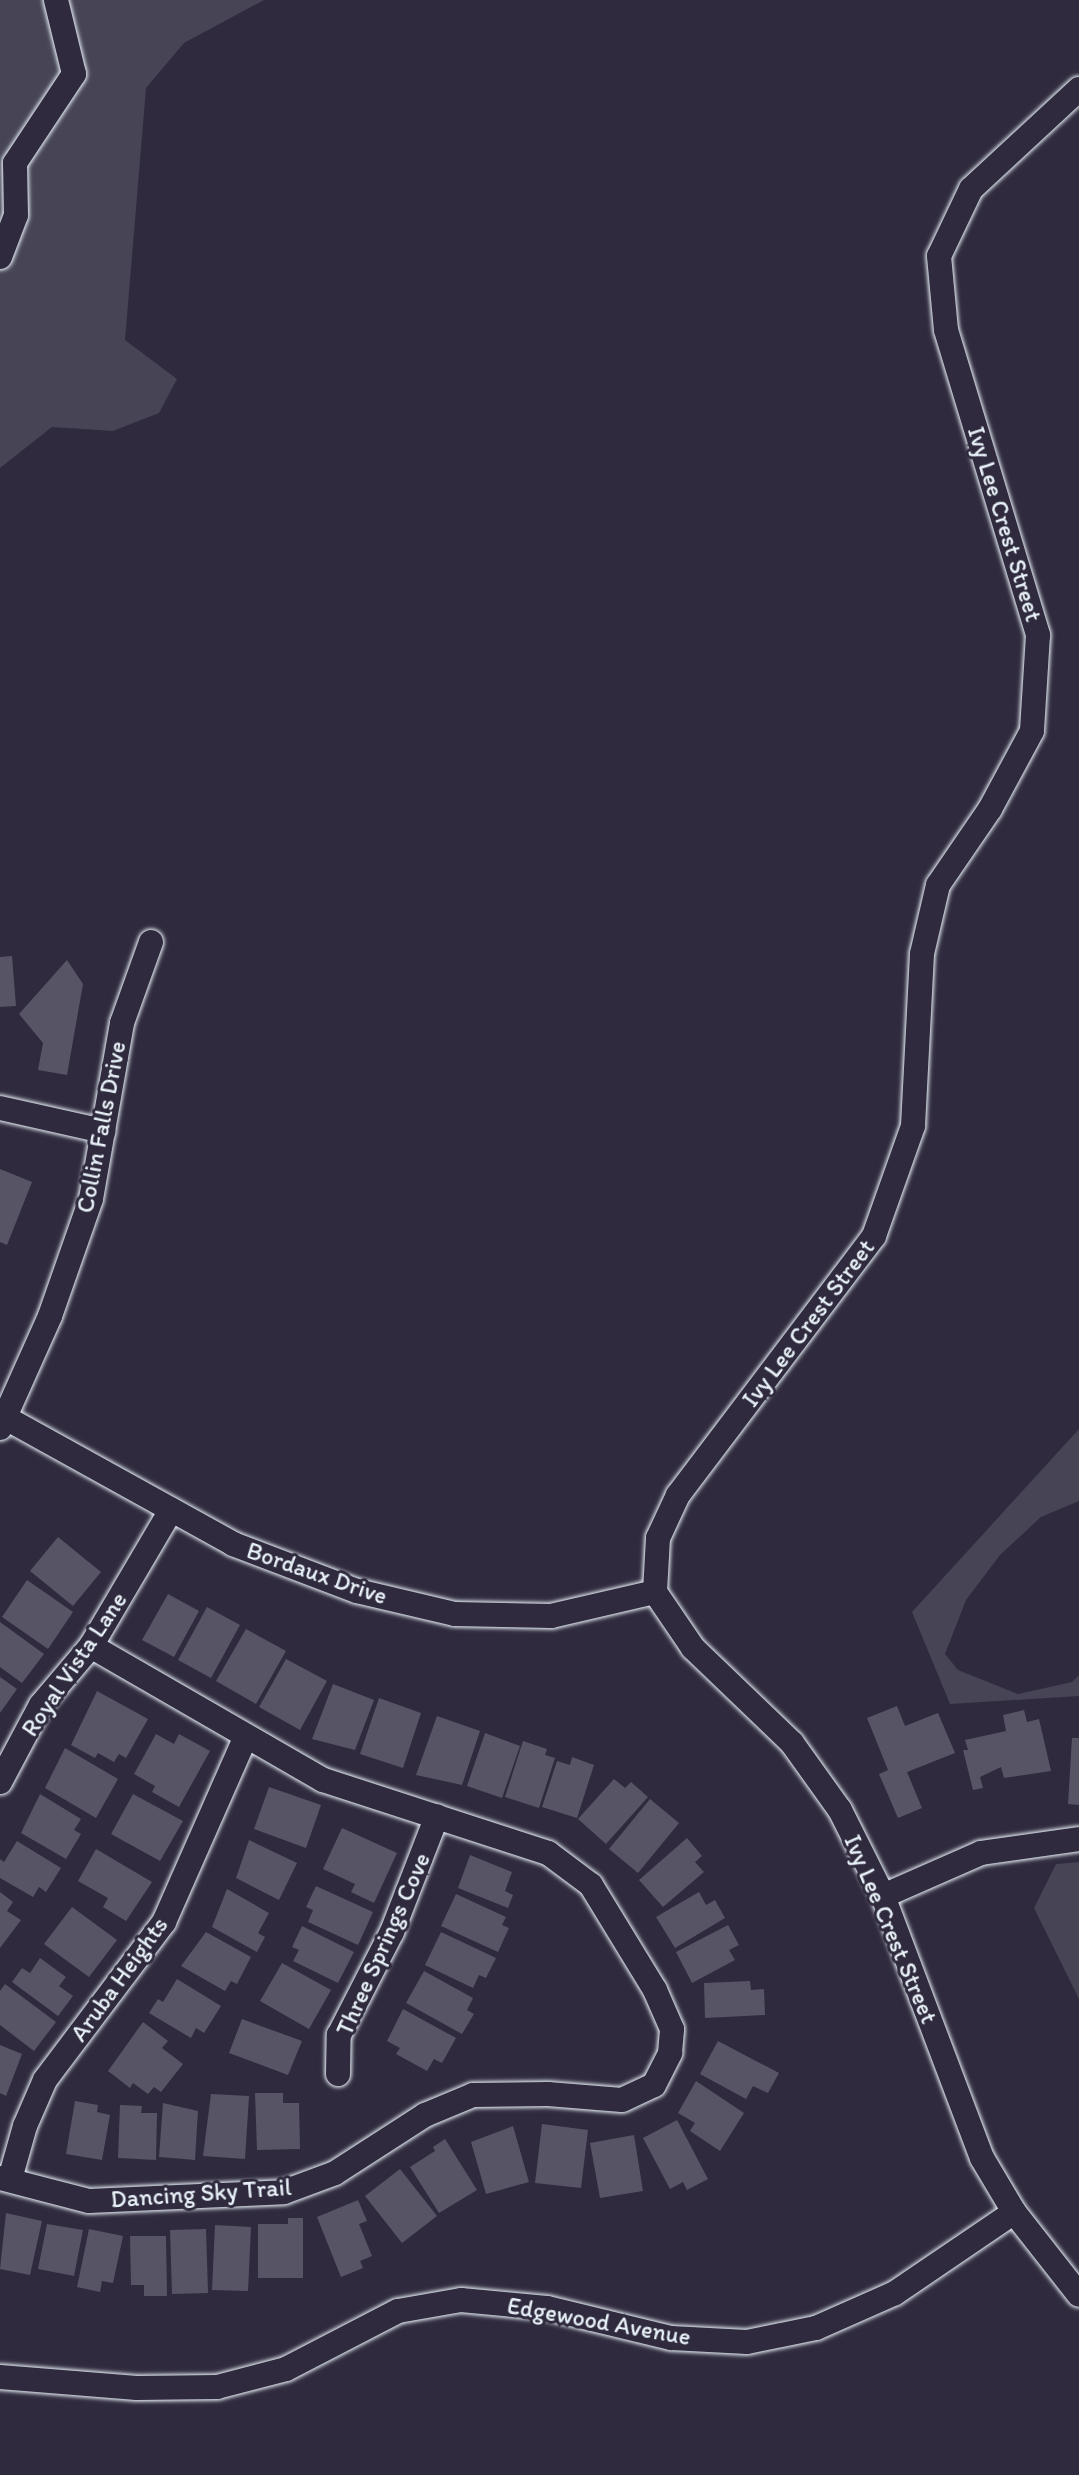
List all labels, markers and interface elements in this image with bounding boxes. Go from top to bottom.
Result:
street label: Ivy Lee Crest Street [962,423,1048,625]
street label: Collin Falls Drive [70,1039,132,1215]
street label: Ivy Lee Crest Street [736,1234,880,1412]
street label: Bordaux Drive [243,1536,391,1610]
street label: Royal Vista Lane [15,1586,133,1742]
street label: Ivy Lee Crest Street [838,1830,944,2028]
street label: Three Springs Cove [330,1848,436,2040]
street label: Aruba Heights [64,1911,174,2047]
street label: Dancing Sky Trail [110,2172,292,2214]
street label: Edgewood Avenue [506,2291,692,2351]

